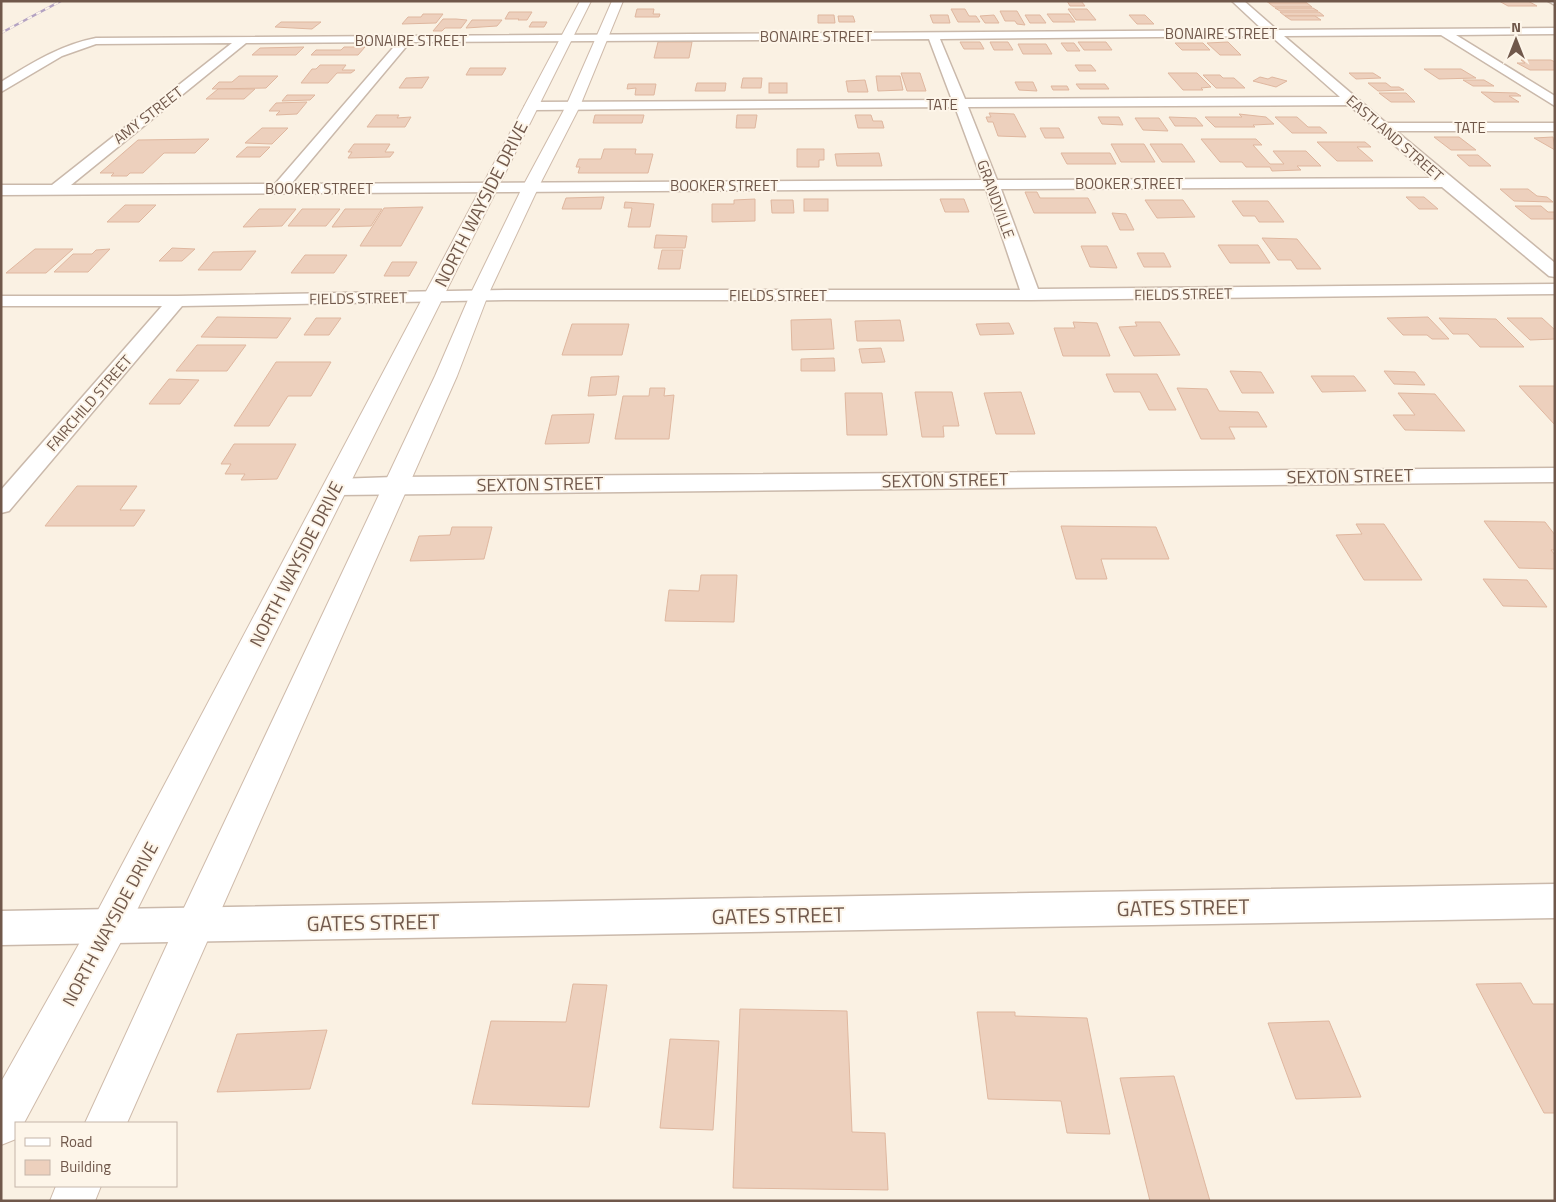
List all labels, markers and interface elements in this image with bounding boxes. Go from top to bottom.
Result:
north arrow [1491,15,1541,65]
text: N [1511,16,1521,37]
street label: BONAIRE STREET [1165,22,1277,45]
street label: BONAIRE STREET [760,25,872,48]
street label: BONAIRE STREET [355,29,467,52]
street label: AMY STREET [108,80,188,150]
street label: EASTLAND STREET [1341,89,1449,187]
street label: TATE [926,93,958,116]
street label: NORTH WAYSIDE DRIVE [428,116,534,291]
street label: TATE [1454,116,1486,139]
street label: GRANDVILLE [971,157,1021,241]
street label: BOOKER STREET [1075,172,1183,195]
street label: BOOKER STREET [670,174,778,197]
street label: BOOKER STREET [265,177,373,200]
street label: FIELDS STREET [1134,282,1232,306]
street label: FIELDS STREET [729,284,827,307]
street label: FIELDS STREET [309,286,407,310]
street label: FAIRCHILD STREET [41,350,137,456]
street label: SEXTON STREET [1286,461,1414,491]
street label: SEXTON STREET [881,465,1009,495]
street label: SEXTON STREET [476,469,604,499]
street label: NORTH WAYSIDE DRIVE [243,476,349,651]
street label: NORTH WAYSIDE DRIVE [55,837,165,1011]
street label: GATES STREET [1116,890,1250,924]
street label: GATES STREET [711,898,845,932]
street label: GATES STREET [306,905,440,939]
legend [15,1122,178,1187]
text: Road [60,1130,92,1153]
text: Building [60,1155,111,1178]

